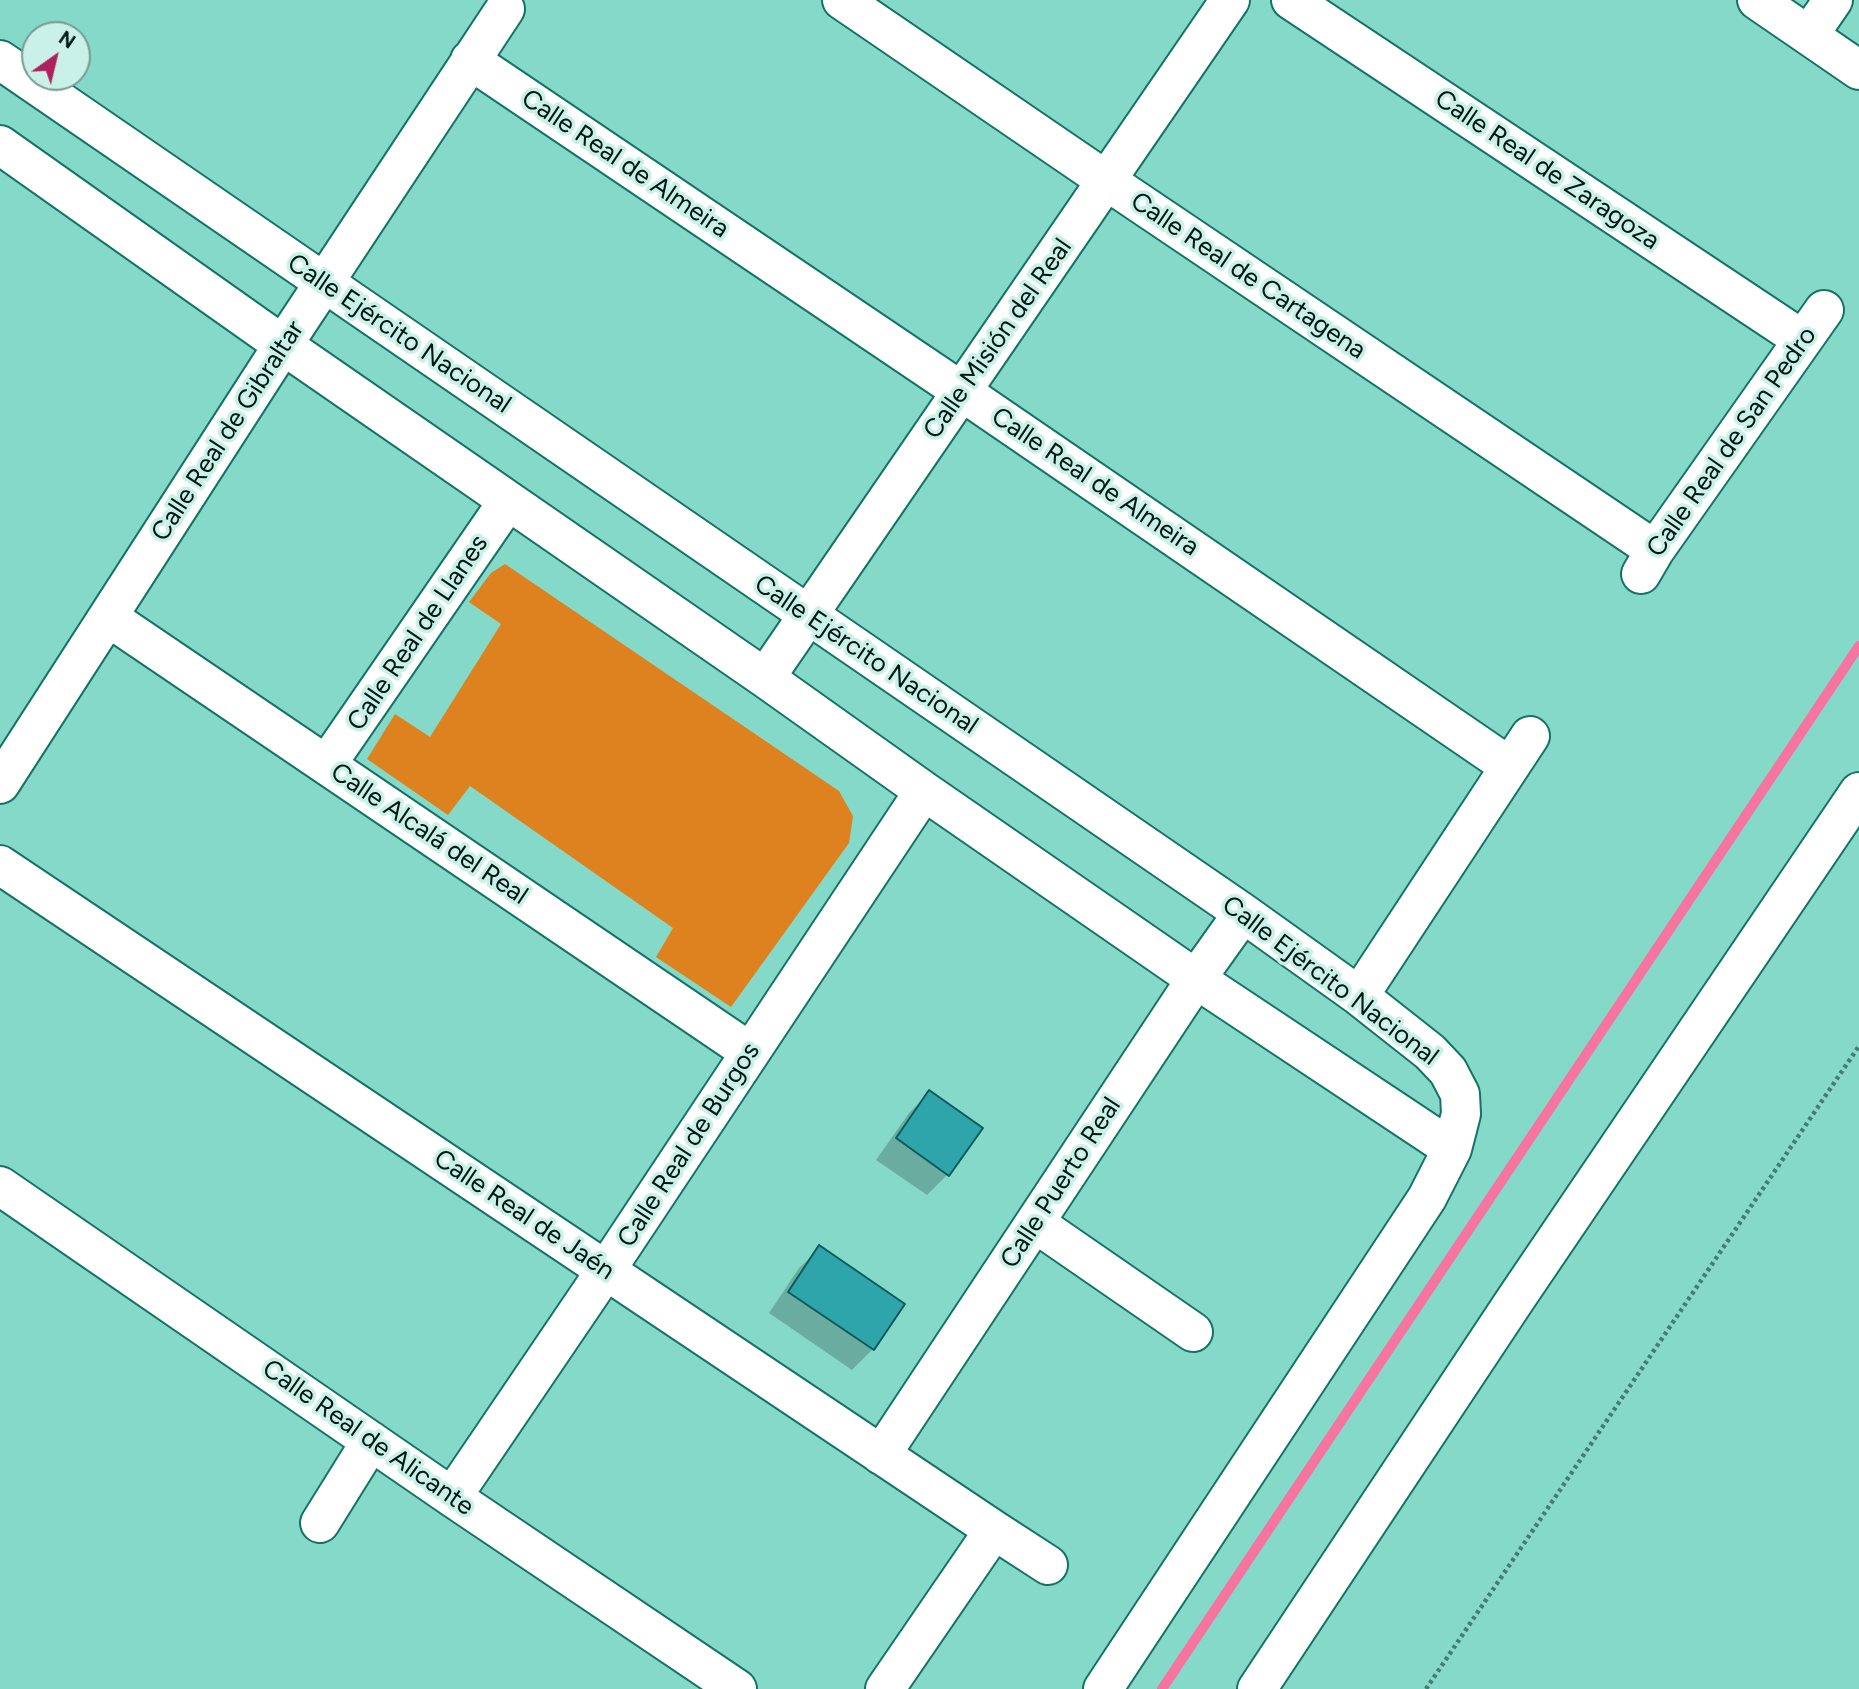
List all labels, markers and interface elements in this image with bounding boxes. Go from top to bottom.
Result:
north arrow [21,21,91,91]
text: N [54,26,79,53]
street label: Calle Real de Almeira [515,83,735,245]
street label: Calle Real de Zaragoza [1429,83,1665,257]
street label: Calle Real de Cartagena [1125,186,1371,366]
street label: Calle Misión del Real [917,233,1079,445]
street label: Calle Ejército Nacional [281,248,517,420]
street label: Calle Real de Gibraltar [145,315,311,547]
street label: Calle Real de San Pedro [1641,321,1823,563]
street label: Calle Real de Almeira [985,401,1205,563]
street label: Calle Real de Llanes [341,529,495,737]
street label: Calle Ejército Nacional [748,569,984,741]
street label: Calle Alcalá del Real [324,756,534,912]
street label: Calle Ejército Nacional [1216,889,1444,1073]
street label: Calle Real de Burgos [611,1037,767,1253]
street label: Calle Puerto Real [994,1092,1128,1274]
street label: Calle Real de Jaén [428,1143,620,1287]
street label: Calle Real de Alicante [256,1353,480,1523]

